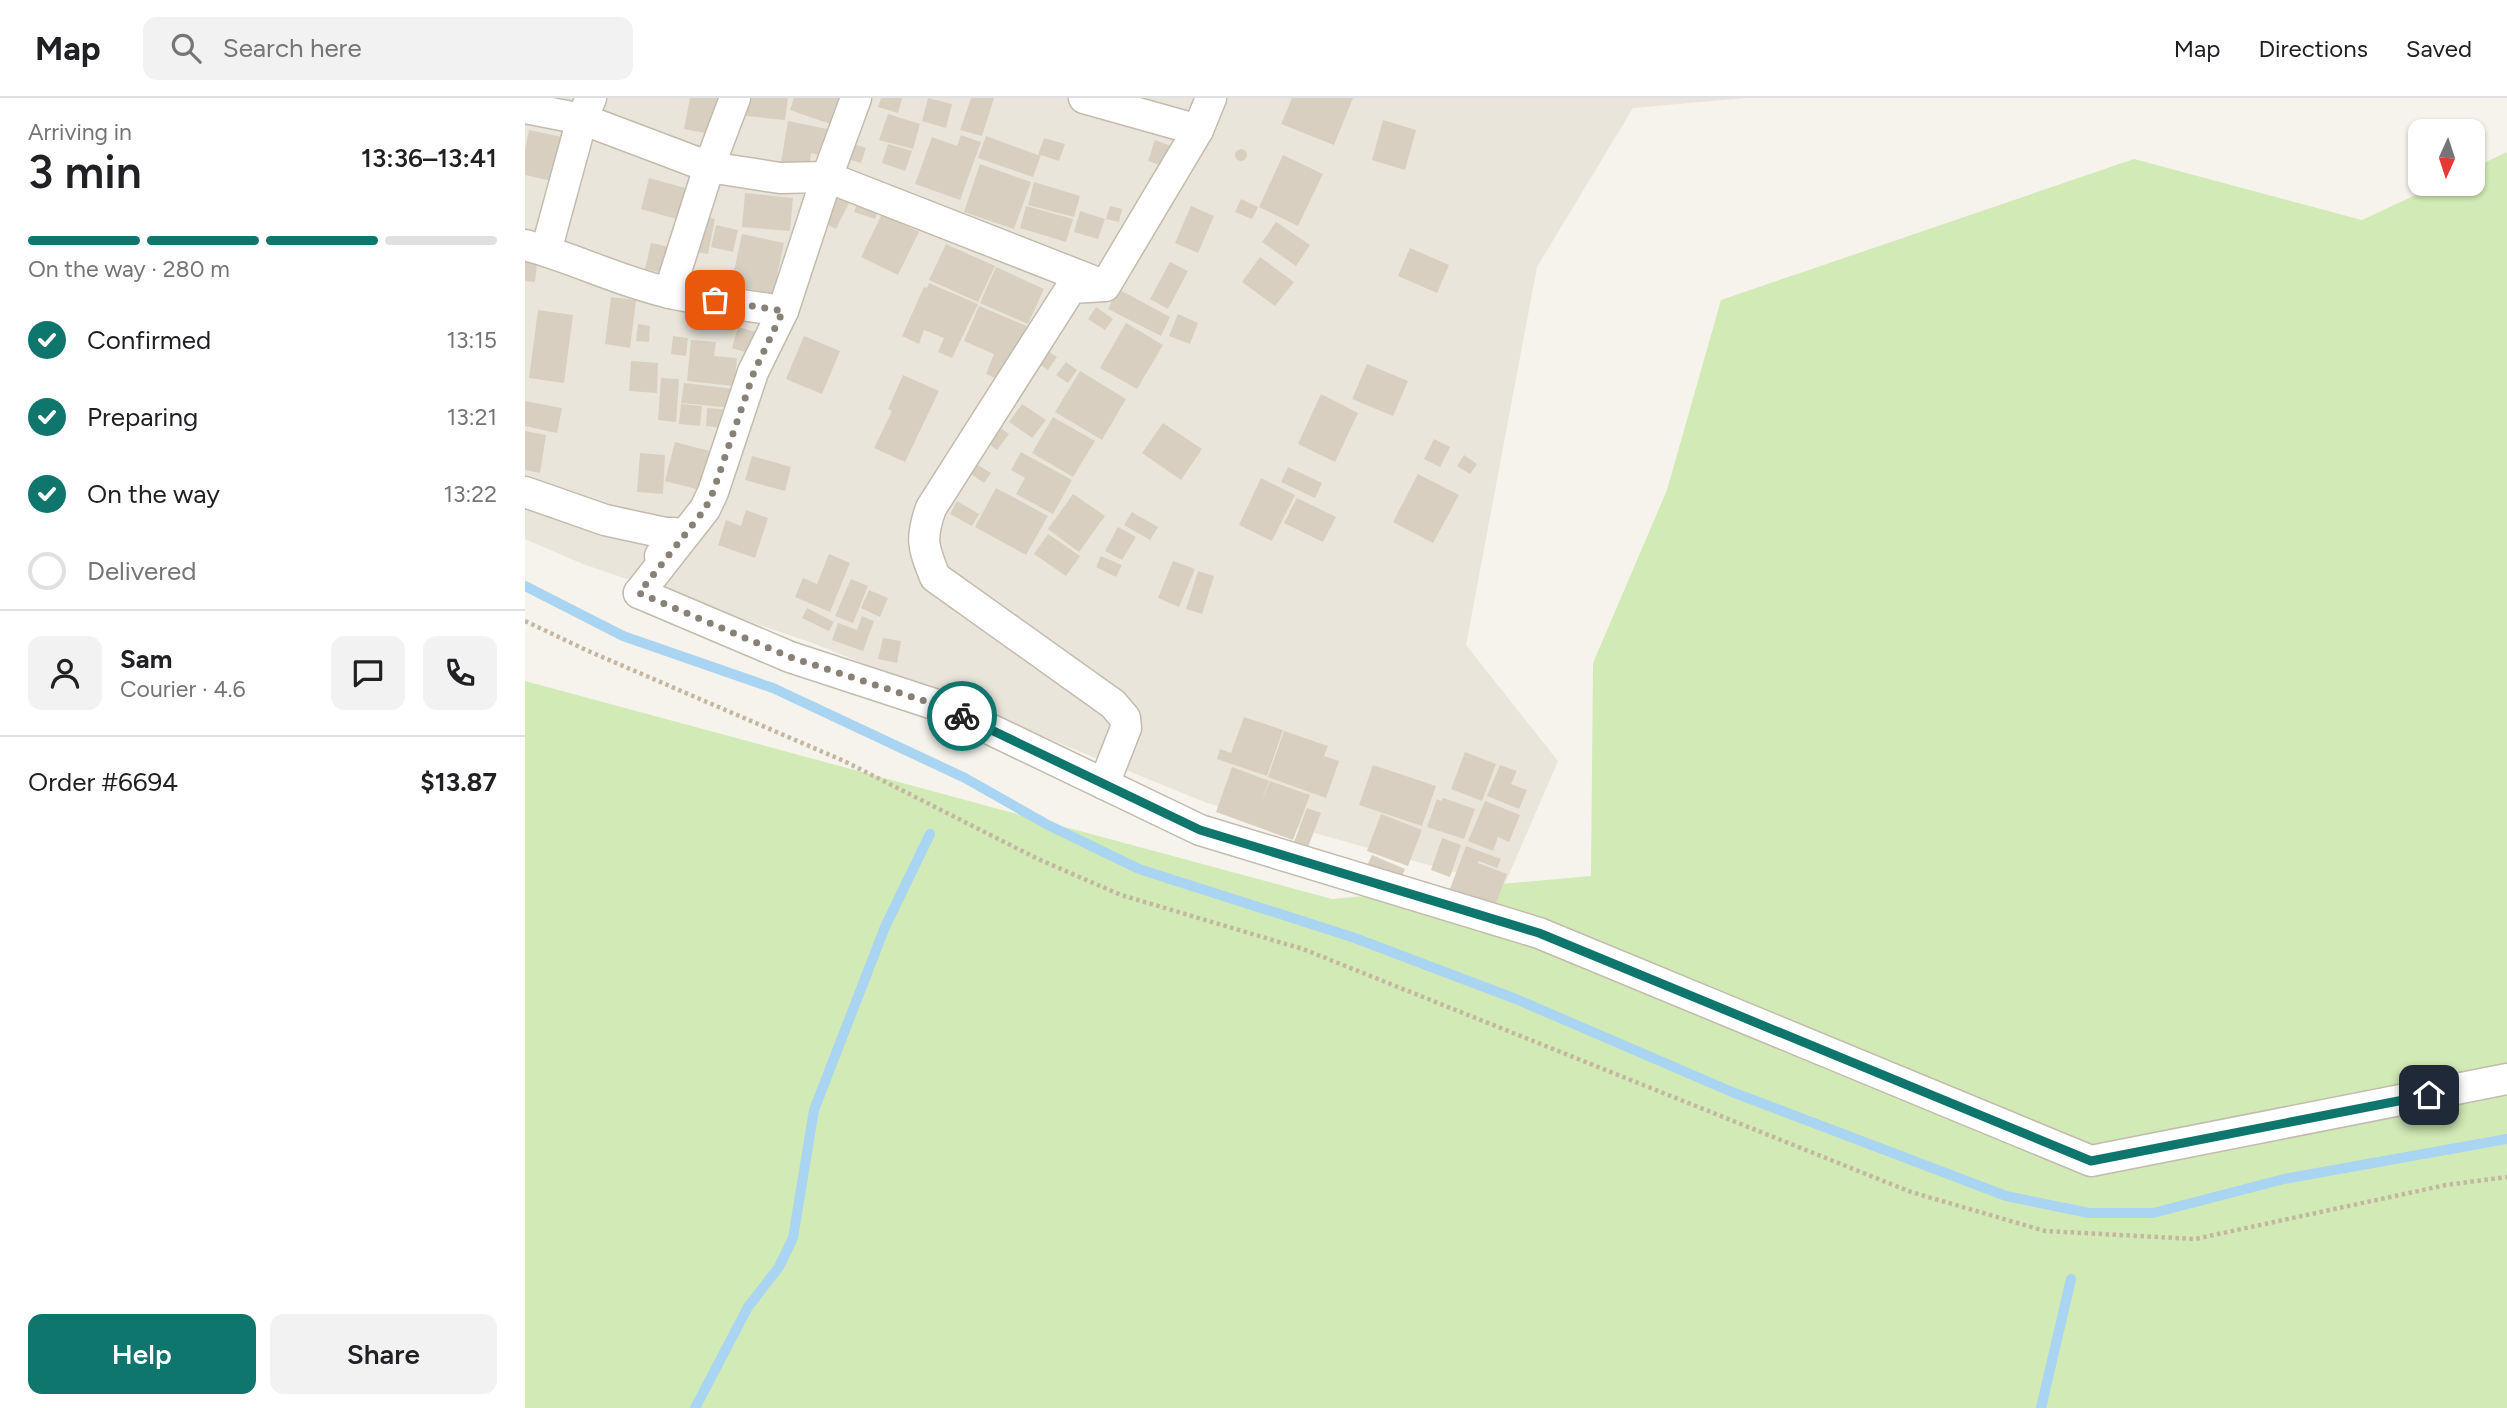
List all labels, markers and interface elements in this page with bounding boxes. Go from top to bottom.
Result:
search box [143,17,633,80]
text: Map [35,29,101,68]
icon: search [167,29,205,67]
text: Search here [223,32,362,64]
text: Map [2174,34,2220,63]
text: Directions [2258,34,2368,63]
text: Saved [2406,34,2472,63]
text: Arriving in [28,118,132,146]
north arrow [2408,119,2485,196]
map controls [2408,119,2485,196]
text: 13:36–13:41 [361,142,497,174]
text: 3 min [28,144,142,200]
text: On the way · 280 m [28,255,230,283]
pin [685,270,745,330]
icon: bag [696,281,734,319]
icon: check [28,321,66,359]
text: Confirmed [87,324,211,356]
text: 13:15 [446,326,497,354]
icon: check [28,398,66,436]
text: Preparing [87,401,198,433]
text: 13:21 [447,403,497,431]
icon: check [28,475,66,513]
text: On the way [87,478,220,510]
text: 13:22 [443,480,497,508]
text: Delivered [87,555,196,587]
button: person [28,636,102,710]
button: chat [331,636,405,710]
button: phone [423,636,497,710]
text: Sam [120,643,172,675]
text: Courier · 4.6 [120,675,246,703]
courier [927,681,997,751]
icon: bike [943,697,981,735]
text: Order #6694 [28,766,178,798]
text: $13.87 [420,766,497,798]
pin [2399,1065,2459,1125]
icon: home [2410,1076,2448,1114]
button: Help [28,1314,256,1394]
button: Share [270,1314,497,1394]

